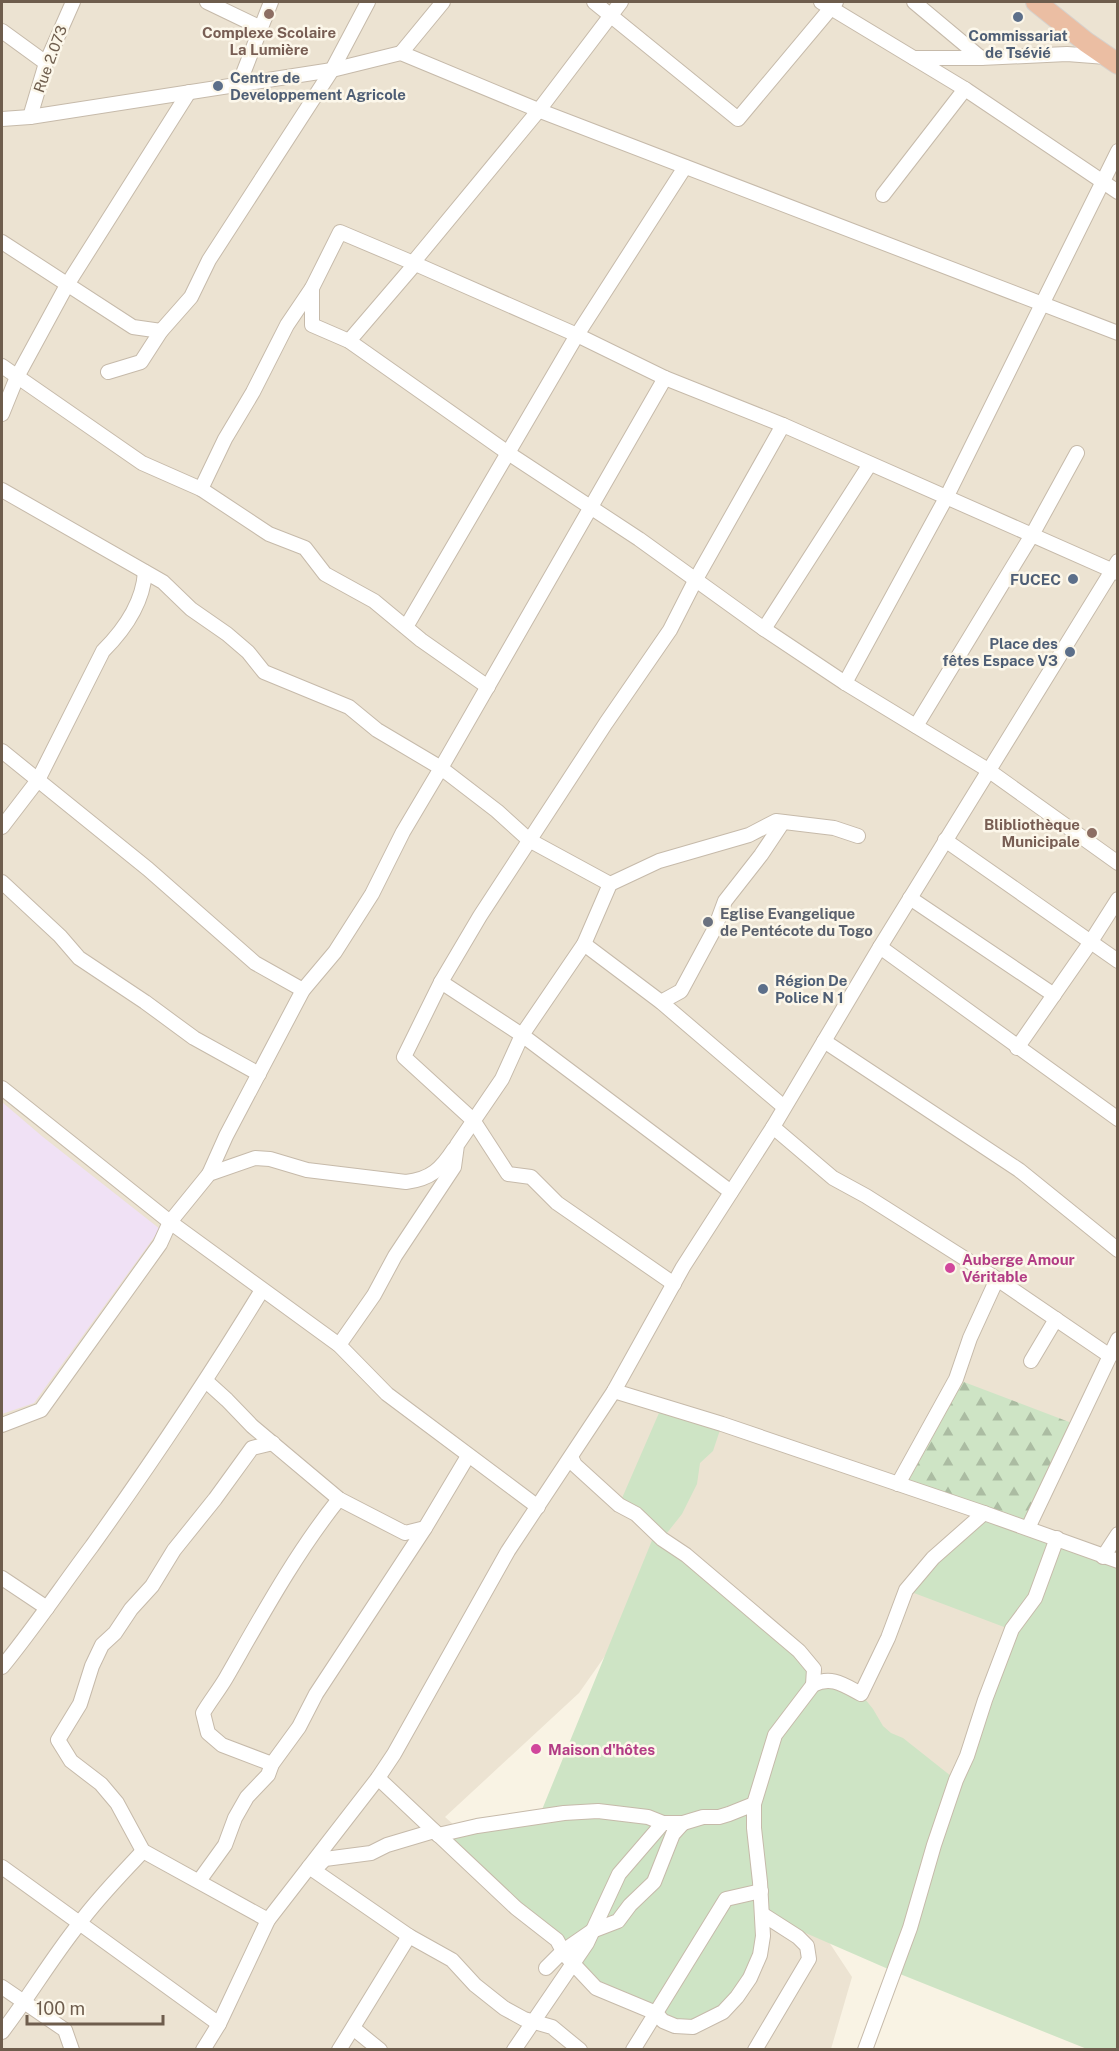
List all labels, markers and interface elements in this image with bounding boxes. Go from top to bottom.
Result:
marker: Complexe Scolaire La Lumière [262,7,276,21]
marker: Commissariat de Tsévié [1011,10,1025,24]
street label: Rue 2.073 [30,23,70,95]
place label: Complexe Scolaire La Lumière [202,24,336,58]
place label: Commissariat de Tsévié [968,27,1068,61]
place label: Centre de Developpement Agricole [230,69,406,103]
marker: Centre de Developpement Agricole [211,79,225,93]
place label: FUCEC [1010,571,1061,588]
marker: FUCEC [1066,572,1080,586]
place label: Place des fêtes Espace V3 [943,635,1058,669]
marker: Place des fêtes Espace V3 [1063,645,1077,659]
place label: Blibliothèque Municipale [984,816,1080,850]
marker: Blibliothèque Municipale [1085,826,1099,840]
place label: Eglise Evangelique de Pentécote du Togo [720,905,873,939]
marker: Eglise Evangelique de Pentécote du Togo [701,915,715,929]
place label: Région De Police N 1 [775,972,848,1006]
marker: Région De Police N 1 [756,982,770,996]
place label: Auberge Amour Véritable [962,1251,1075,1285]
marker: Auberge Amour Véritable [943,1261,957,1275]
place label: Maison d'hôtes [548,1741,655,1758]
marker: Maison d'hôtes [529,1742,543,1756]
scale bar [27,1988,164,2026]
text: 100 m [36,1998,85,2019]

